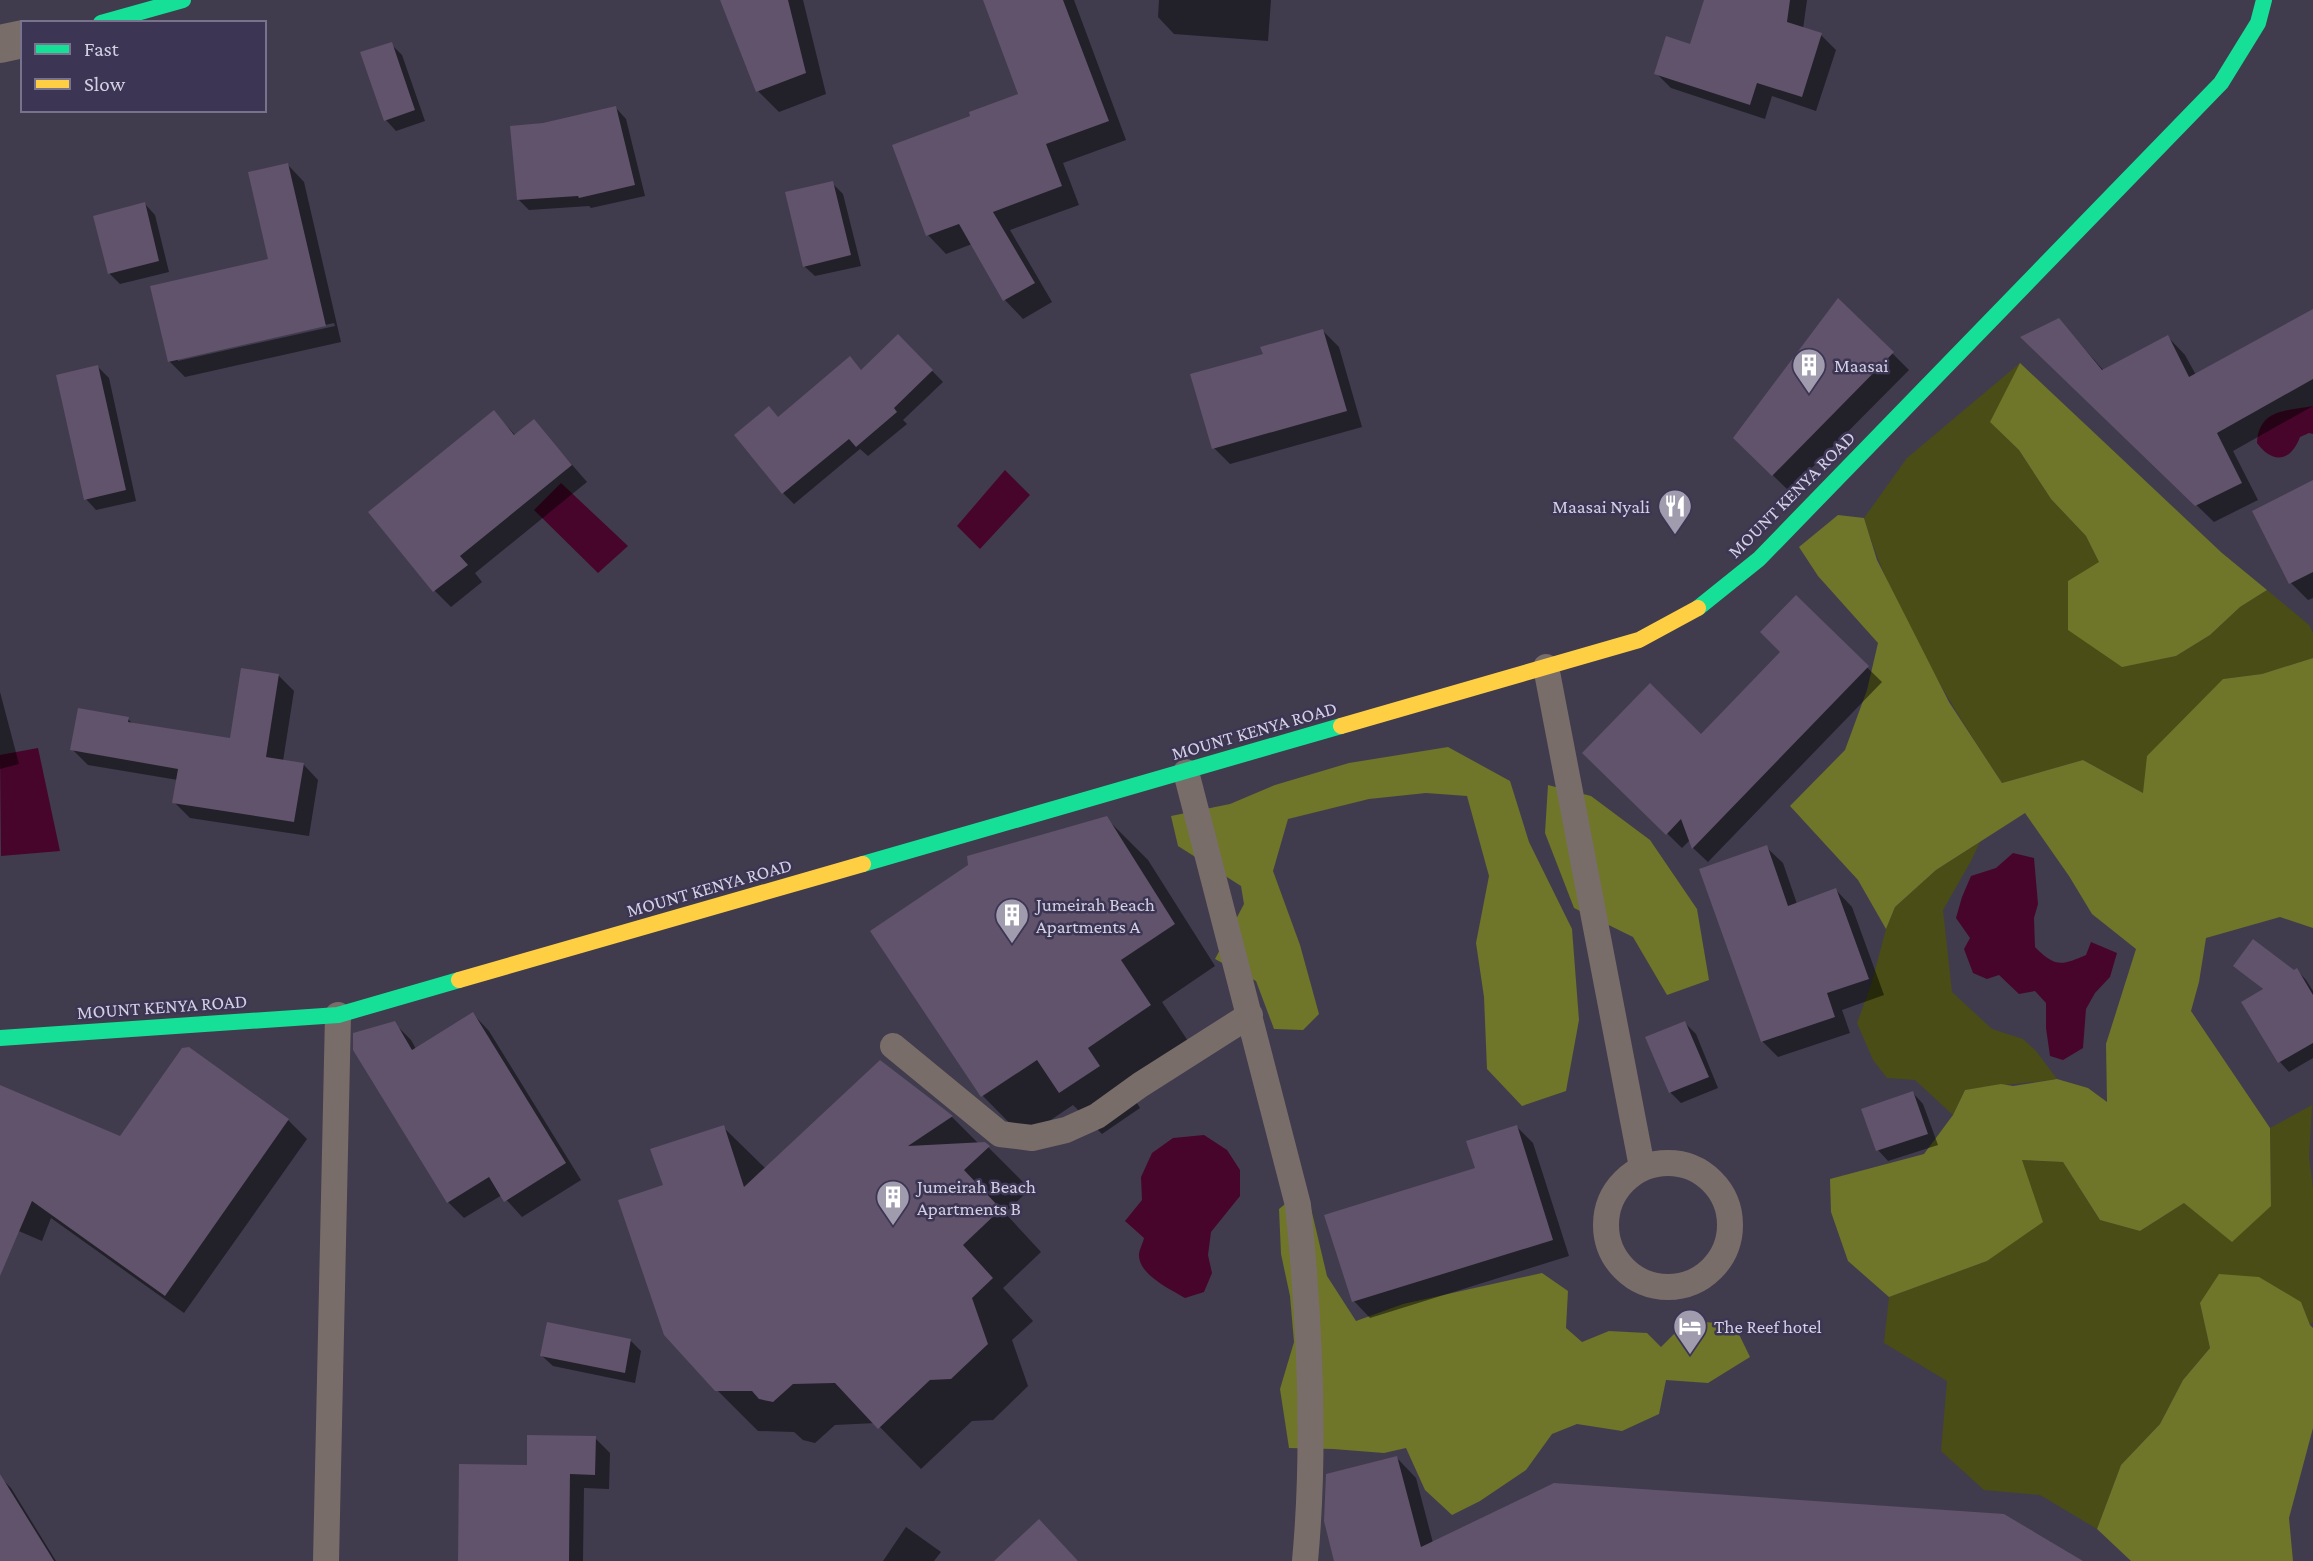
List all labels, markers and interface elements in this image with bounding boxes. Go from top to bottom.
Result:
legend [21,21,266,112]
text: Fast [84,37,120,61]
text: Slow [84,72,126,96]
building icon: Maasai [1790,346,1828,395]
place label: Maasai [1834,355,1889,376]
street label: MOUNT KENYA ROAD [1724,427,1859,562]
restaurant icon: Maasai Nyali [1656,487,1694,536]
place label: Maasai Nyali [1552,496,1650,517]
street label: MOUNT KENYA ROAD [1169,697,1339,764]
street label: MOUNT KENYA ROAD [624,854,794,921]
place label: Jumeirah Beach Apartments A [1034,894,1155,937]
building icon: Jumeirah Beach Apartments A [993,896,1031,945]
street label: MOUNT KENYA ROAD [76,990,248,1023]
place label: Jumeirah Beach Apartments B [915,1176,1036,1219]
building icon: Jumeirah Beach Apartments B [874,1178,912,1227]
hotel icon: The Reef hotel [1671,1307,1709,1356]
place label: The Reef hotel [1714,1316,1822,1337]

